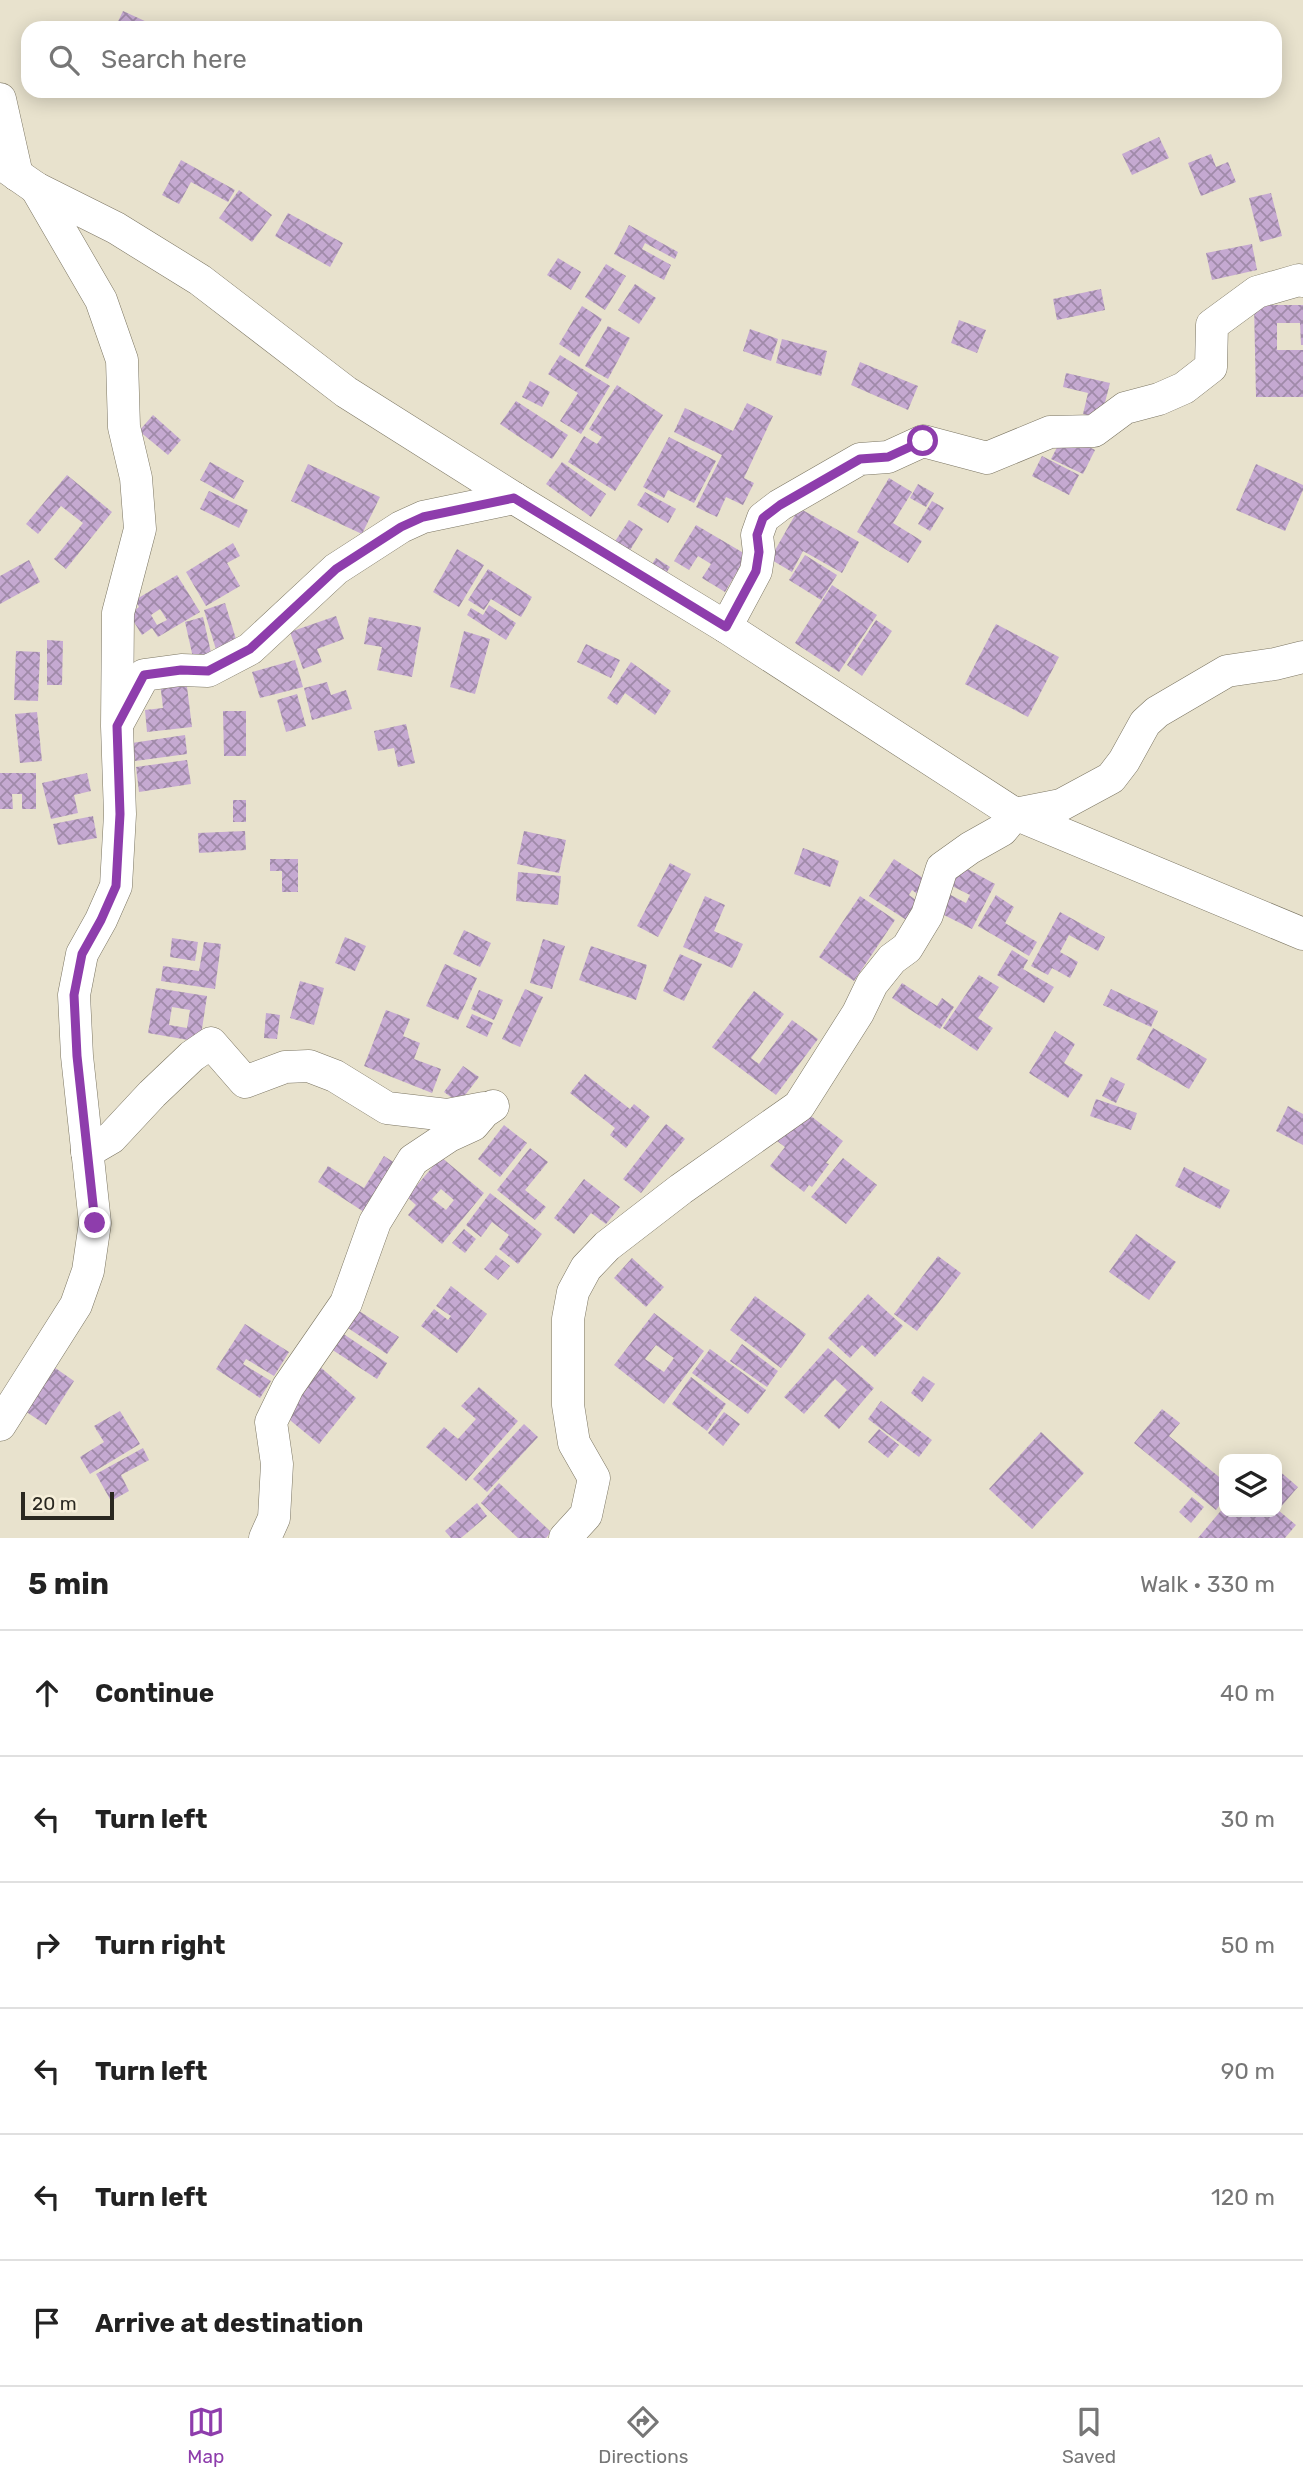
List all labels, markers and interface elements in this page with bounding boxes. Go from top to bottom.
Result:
search box [21,21,1282,98]
icon: search [45,41,83,79]
text: Search here [101,44,247,75]
route start [907,425,938,456]
route end [79,1207,110,1238]
map controls [1219,1454,1282,1517]
button: layers [1219,1454,1282,1517]
scale bar [21,1489,114,1521]
text: 20 m [32,1492,77,1515]
text: 5 min [28,1566,109,1602]
text: Walk · 330 m [1140,1570,1275,1598]
icon: ahead [28,1674,66,1712]
text: Continue [95,1678,214,1709]
text: 40 m [1220,1679,1275,1707]
icon: left [28,1800,66,1838]
text: Turn left [95,1804,207,1835]
text: 30 m [1220,1805,1275,1833]
icon: right [28,1926,66,1964]
text: Turn right [95,1930,225,1961]
text: 50 m [1221,1931,1275,1959]
icon: left [28,2052,66,2090]
text: Turn left [95,2056,207,2087]
text: 90 m [1221,2057,1275,2085]
icon: left [28,2178,66,2216]
text: Turn left [95,2182,207,2213]
text: 120 m [1211,2183,1275,2211]
icon: arrive [28,2304,66,2342]
text: Arrive at destination [95,2308,363,2339]
tab: Map [187,2403,225,2468]
tab: Directions [598,2403,688,2468]
tab: Saved [1062,2403,1116,2468]

